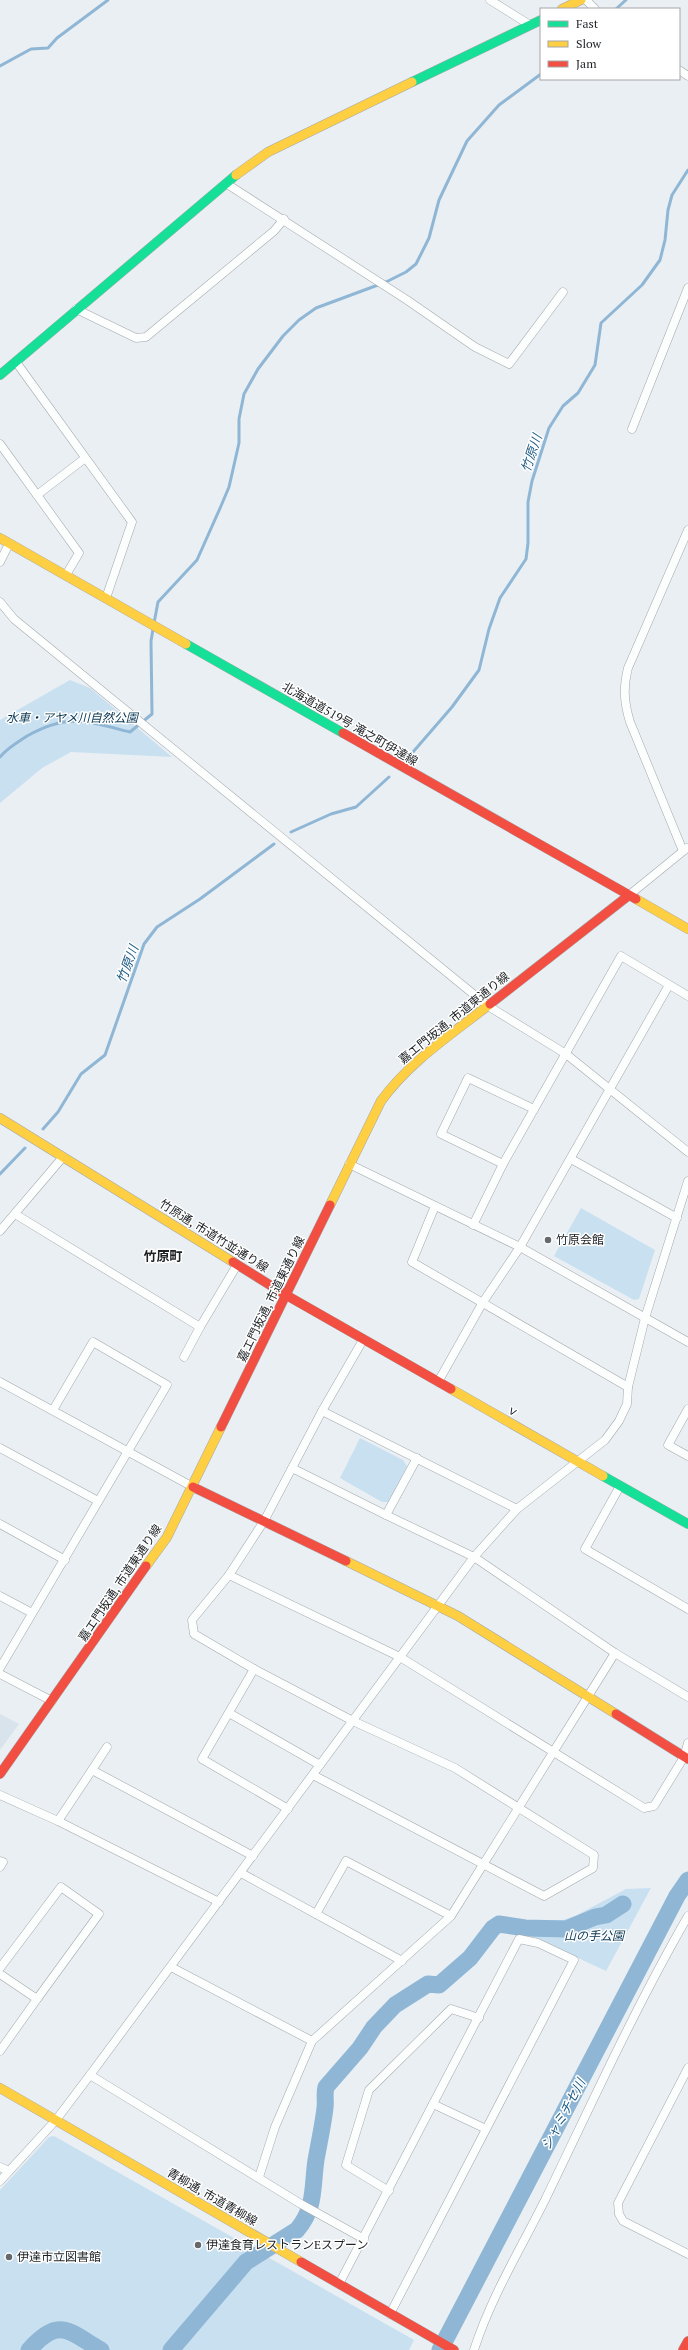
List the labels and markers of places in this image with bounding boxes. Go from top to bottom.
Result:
place label: 竹原会館 [556,1232,604,1247]
marker: 竹原会館 [543,1235,553,1245]
place label: 伊達食育レストランEスプーン [206,2237,368,2252]
marker: 伊達食育レストランEスプーン [193,2240,203,2250]
place label: 伊達市立図書館 [17,2249,101,2264]
marker: 伊達市立図書館 [4,2252,14,2262]

